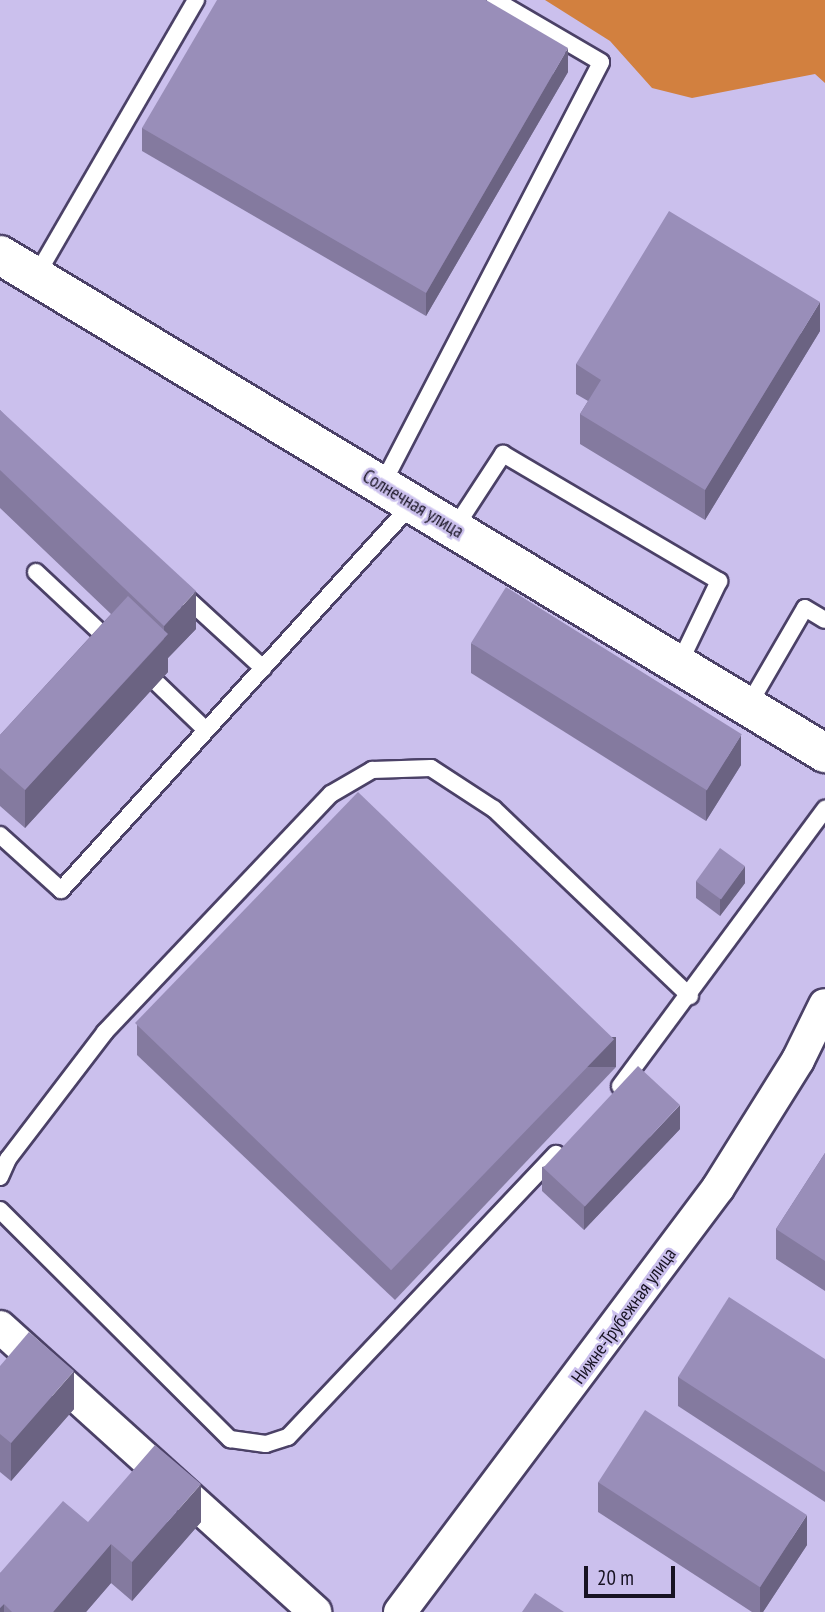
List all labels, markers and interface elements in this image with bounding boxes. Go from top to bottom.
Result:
street label: Солнечная улица [358,465,468,543]
street label: Нижне-Трубежная улица [567,1243,681,1389]
scale bar [587,1552,678,1596]
text: 20 m [597,1564,634,1591]

